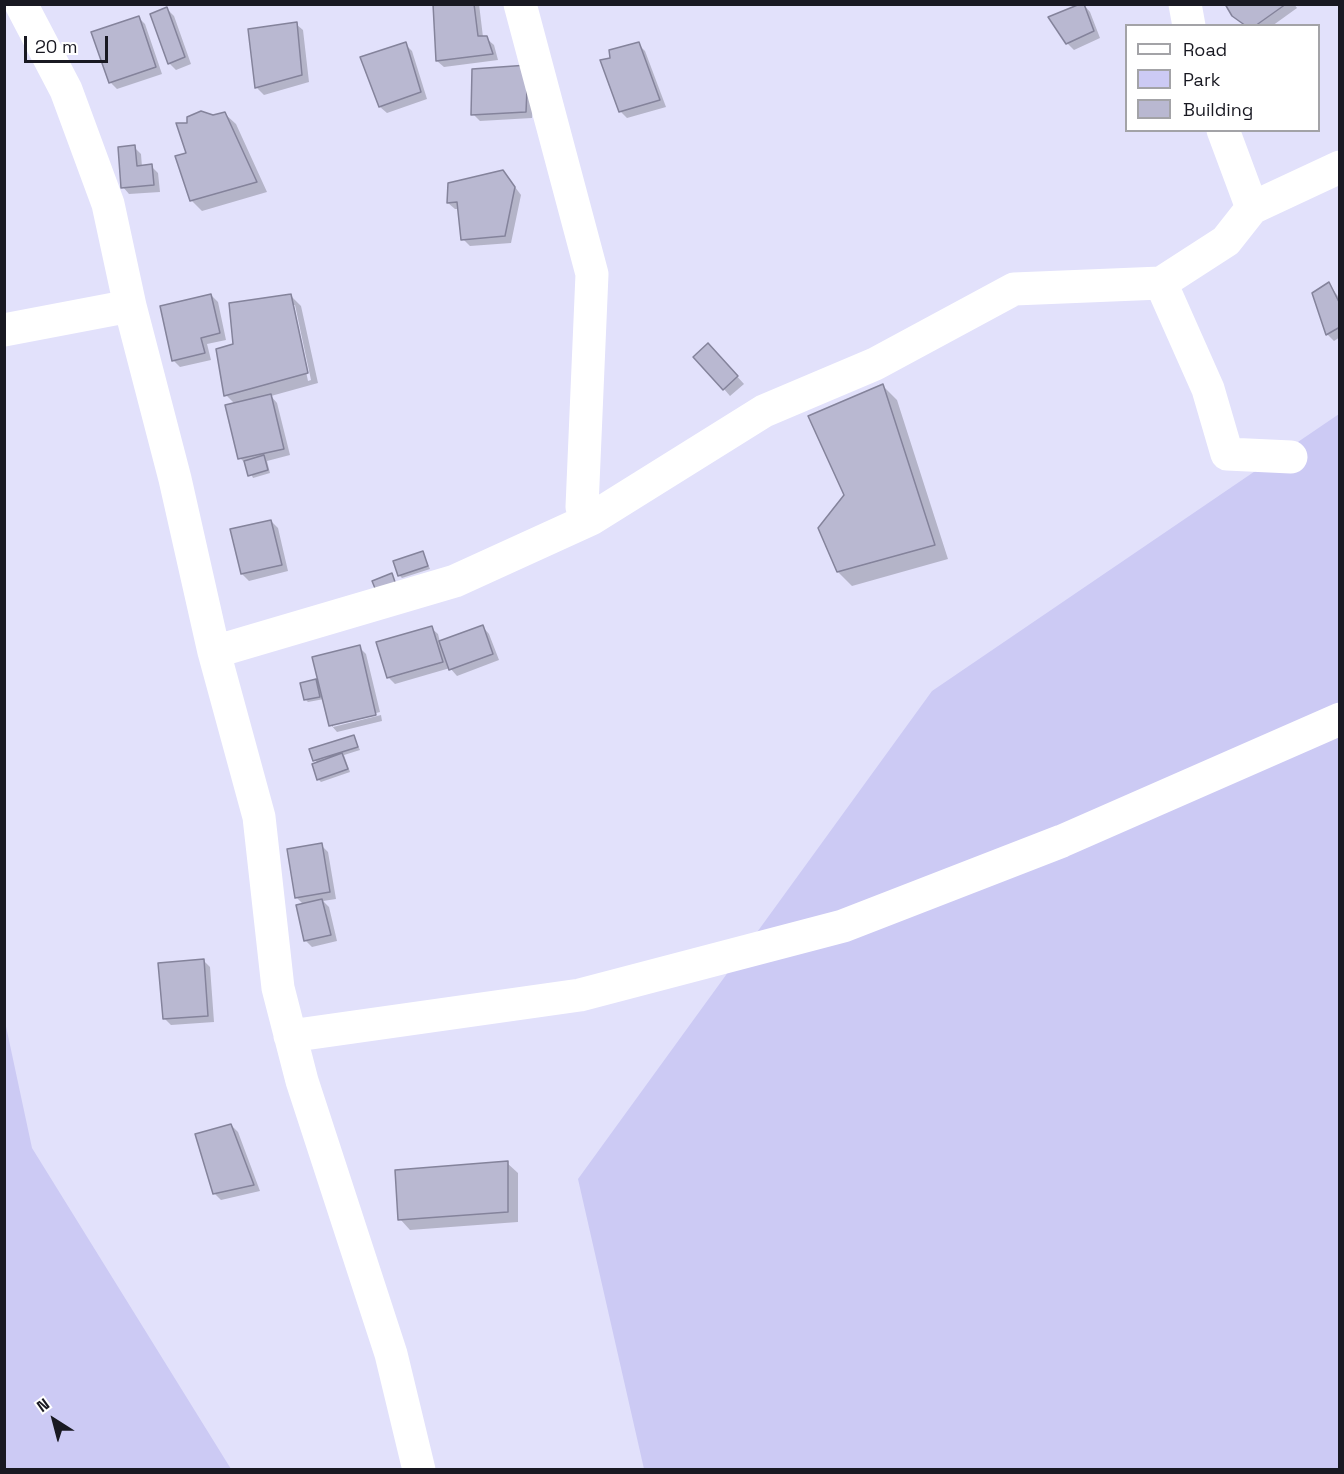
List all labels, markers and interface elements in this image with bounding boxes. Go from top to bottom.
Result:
scale bar [27,24,111,62]
legend [1125,24,1320,132]
text: 20 m [35,35,78,58]
text: Road [1183,38,1227,61]
text: Park [1183,68,1220,91]
text: Building [1183,98,1253,121]
north arrow [24,1390,84,1450]
text: N [33,1393,54,1417]

